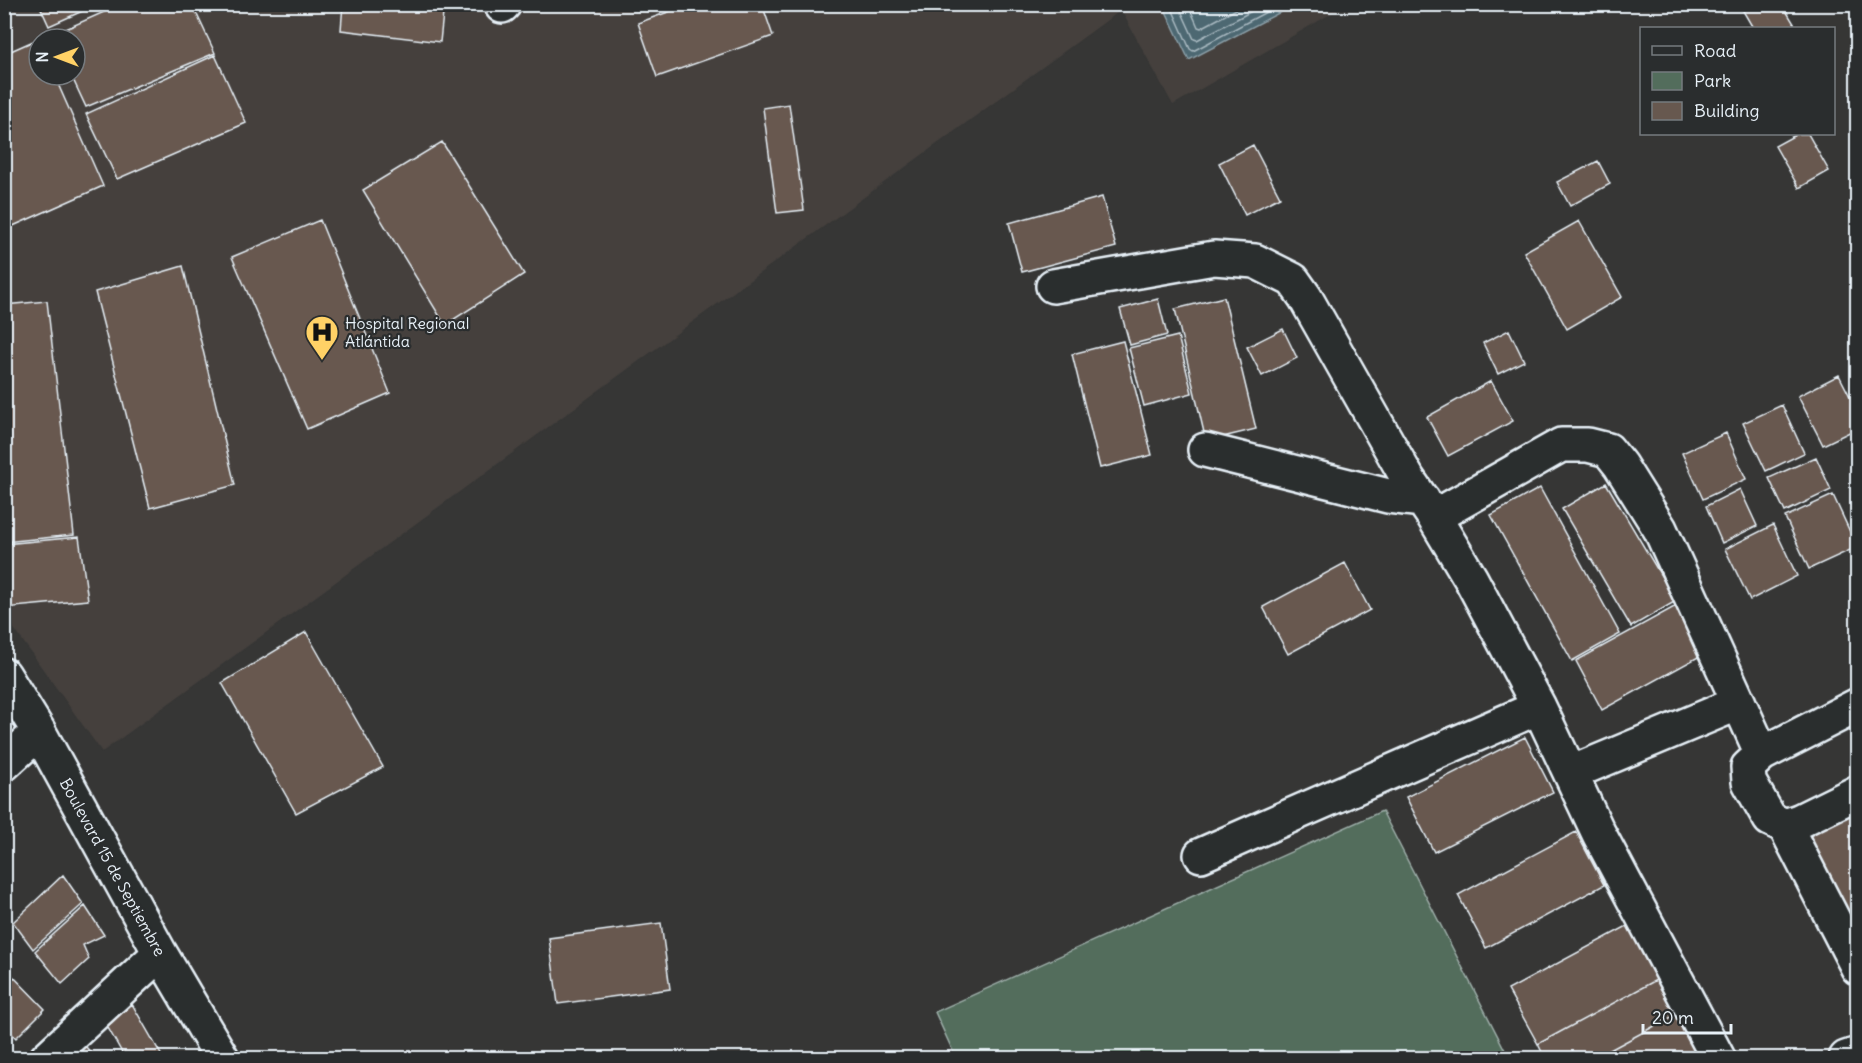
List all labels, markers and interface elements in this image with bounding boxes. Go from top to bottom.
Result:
north arrow [27,27,87,87]
legend [1640,27,1835,135]
text: Road [1694,39,1737,62]
text: N [32,51,52,63]
text: Park [1694,69,1731,92]
text: Building [1694,99,1759,122]
place label: Hospital Regional Atlántida [345,313,469,351]
hospital icon: Hospital Regional Atlántida [304,314,340,361]
street label: Boulevard 15 de Septiembre [56,775,170,959]
scale bar [1643,997,1732,1035]
text: 20 m [1652,1006,1694,1029]

